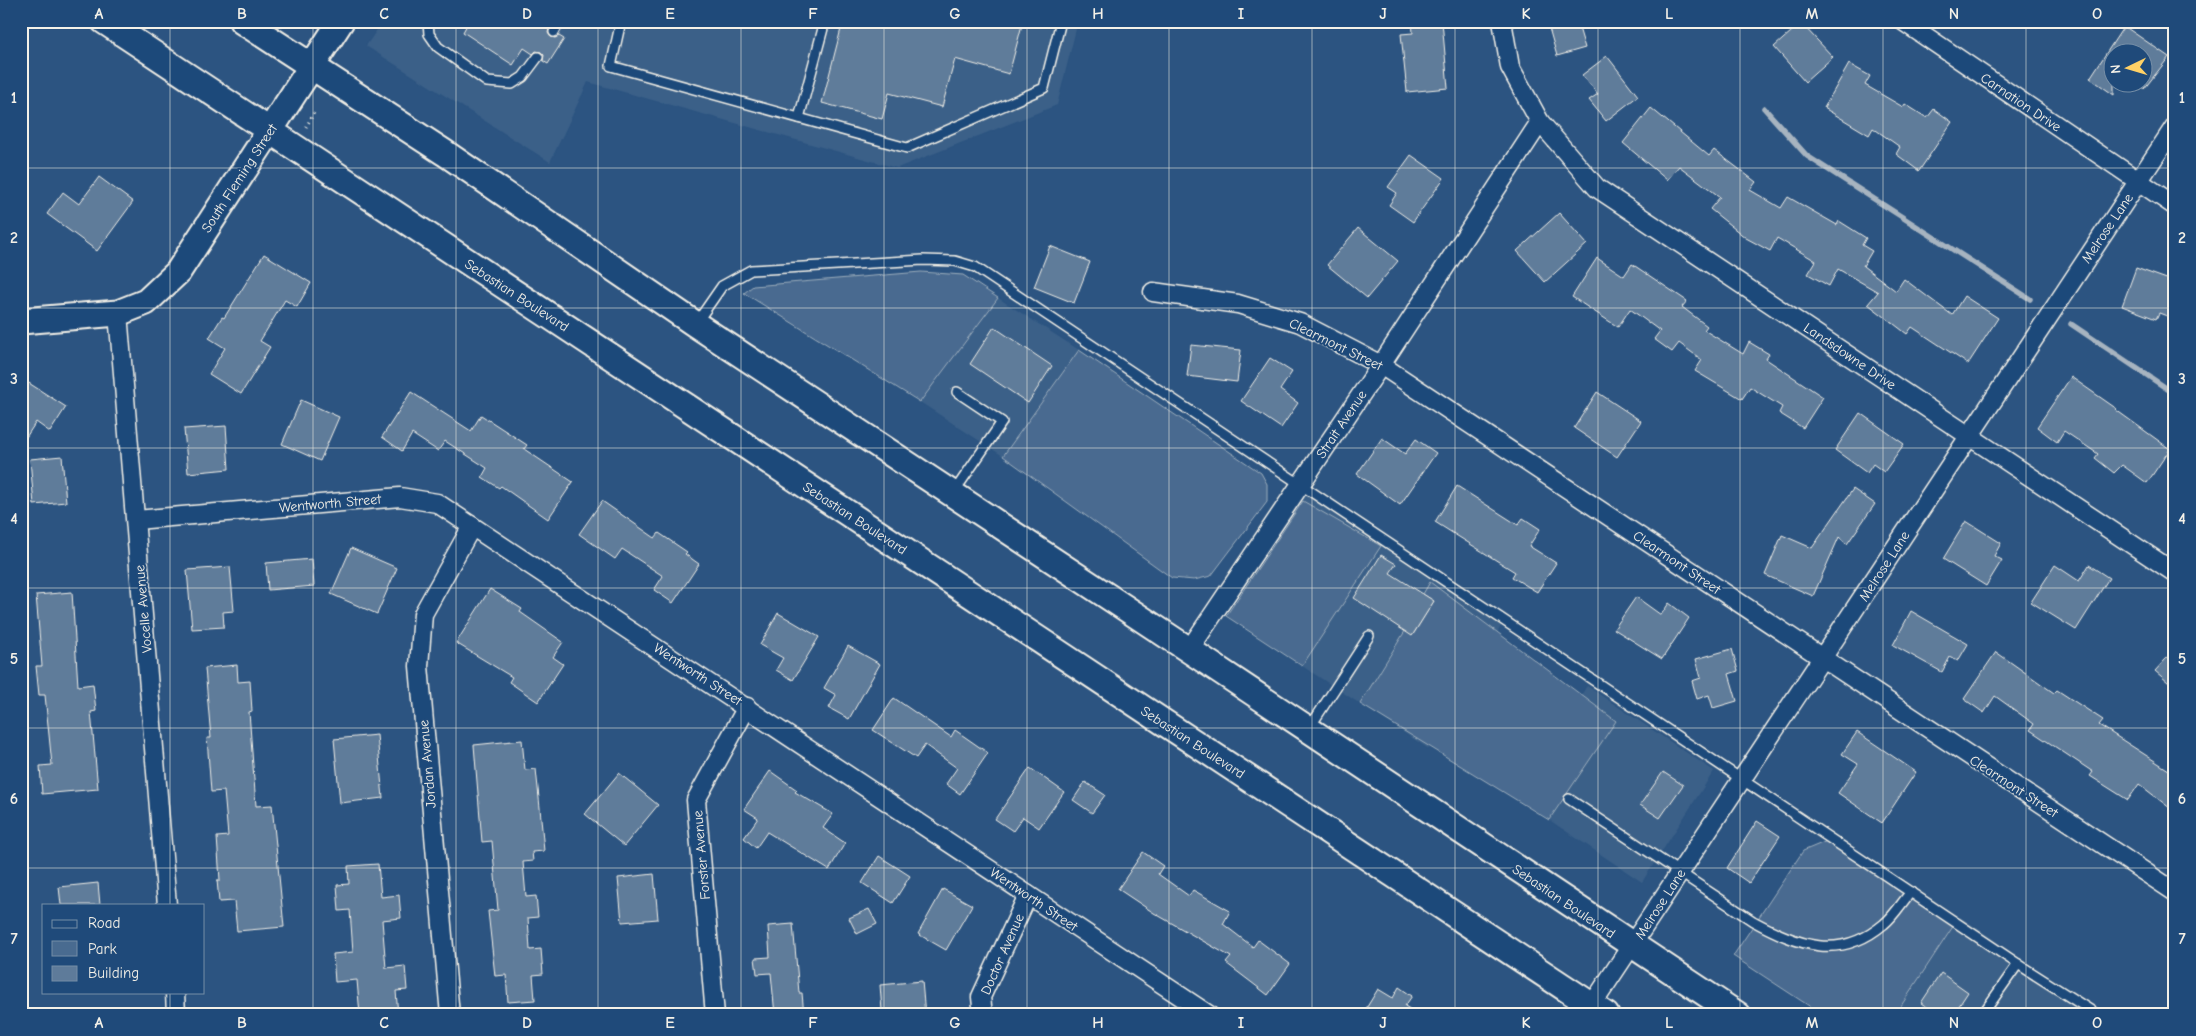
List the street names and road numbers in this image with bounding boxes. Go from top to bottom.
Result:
street label: Carnation Drive [1977,69,2064,136]
street label: South Fleming Street [198,120,281,236]
street label: Melrose Lane [2078,190,2137,266]
street label: Sebastian Boulevard [461,255,572,335]
street label: Clearmont Street [1286,314,1386,375]
street label: Landsdowne Drive [1800,319,1899,394]
street label: Strait Avenue [1312,387,1370,462]
street label: Sebastian Boulevard [799,478,910,558]
street label: Wentworth Street [278,490,383,516]
street label: Clearmont Street [1630,527,1725,599]
street label: Melrose Lane [1855,528,1914,605]
street label: Vocelle Avenue [131,564,156,654]
street label: Wentworth Street [650,639,746,710]
street label: Sebastian Boulevard [1137,702,1248,782]
street label: Jordan Avenue [415,719,440,809]
street label: Clearmont Street [1966,752,2062,822]
street label: Forster Avenue [689,810,714,900]
street label: Sebastian Boulevard [1509,861,1619,942]
street label: Wentworth Street [987,864,1082,936]
street label: Melrose Lane [1631,866,1690,943]
street label: Doctor Avenue [977,911,1028,997]

